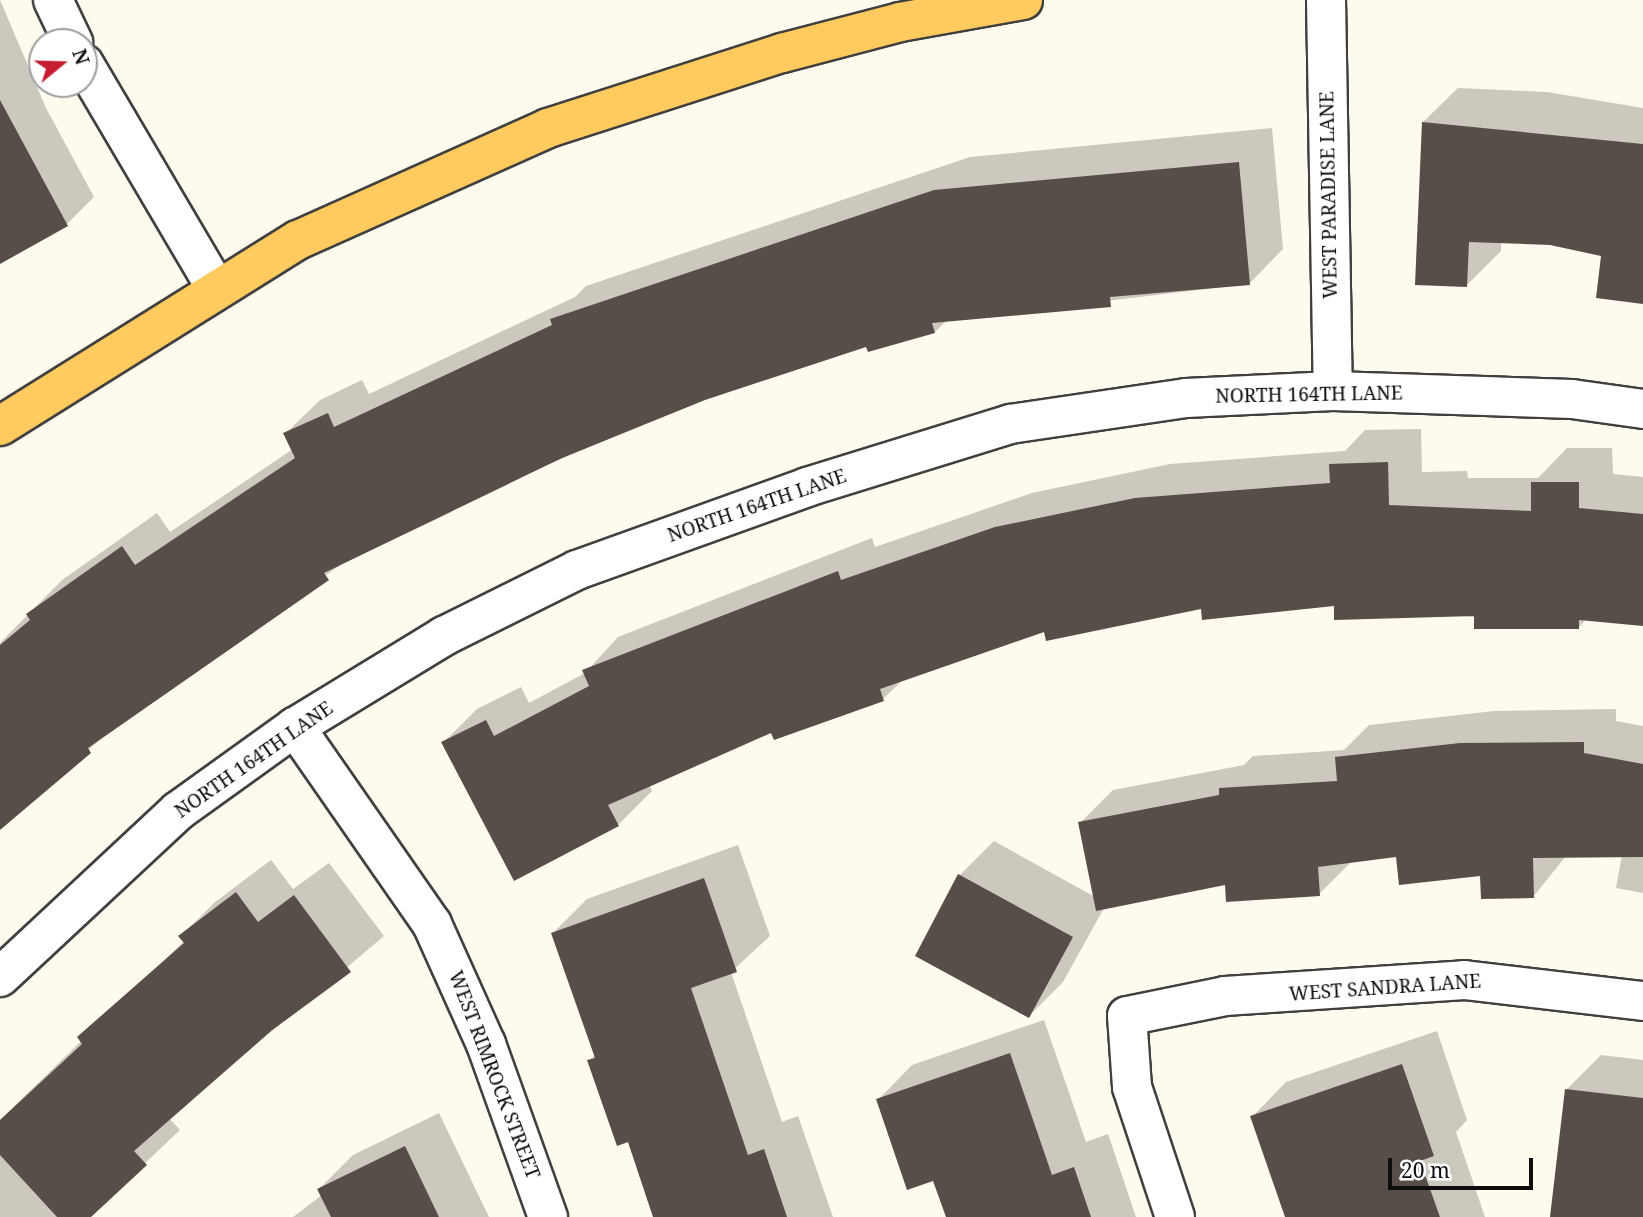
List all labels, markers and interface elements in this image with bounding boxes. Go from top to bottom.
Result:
north arrow [28,28,98,98]
text: N [66,45,96,68]
street label: WEST PARADISE LANE [1316,91,1342,299]
street label: NORTH 164TH LANE [1215,382,1403,408]
street label: NORTH 164TH LANE [665,465,849,547]
street label: NORTH 164TH LANE [171,697,337,823]
street label: WEST RIMROCK STREET [444,968,544,1182]
street label: WEST SANDRA LANE [1288,970,1482,1006]
scale bar [1391,1144,1536,1188]
text: 20 m [1401,1156,1450,1184]

